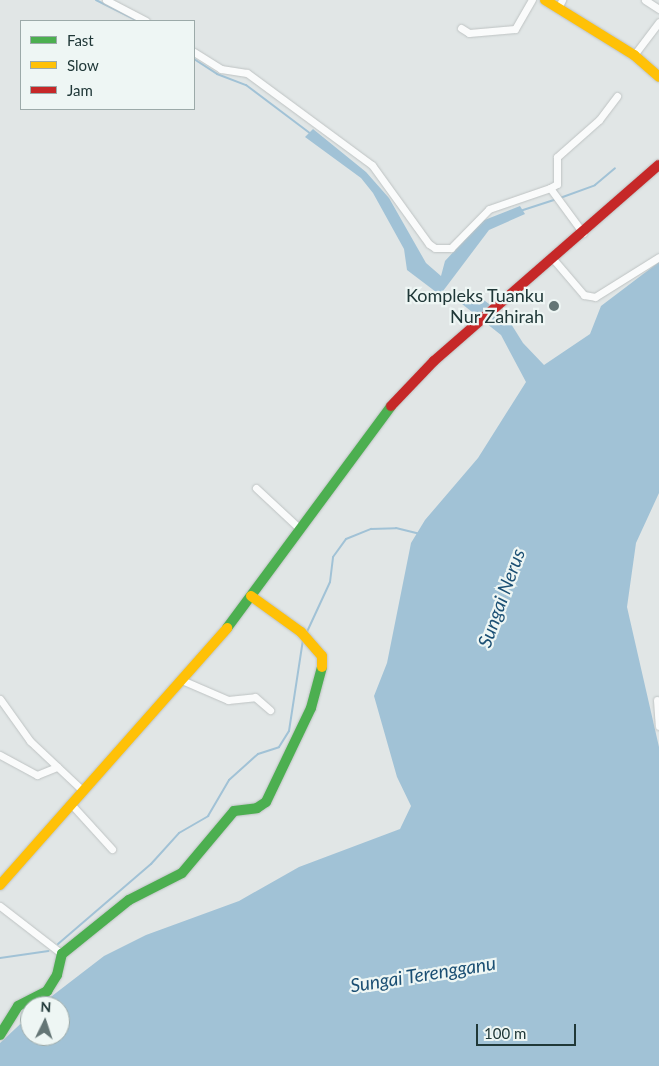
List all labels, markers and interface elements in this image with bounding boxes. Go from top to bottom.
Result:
legend [20,20,195,110]
text: Fast [67,31,94,49]
text: Slow [67,56,99,74]
text: Jam [67,81,93,99]
place label: Kompleks Tuanku Nur Zahirah [405,285,544,328]
marker: Kompleks Tuanku Nur Zahirah [548,300,560,312]
water label: Sungai Nerus [473,545,529,651]
water label: Sungai Terengganu [348,951,498,997]
north arrow [20,996,70,1046]
text: N [40,998,52,1015]
scale bar [479,1014,579,1046]
text: 100 m [484,1024,526,1042]

